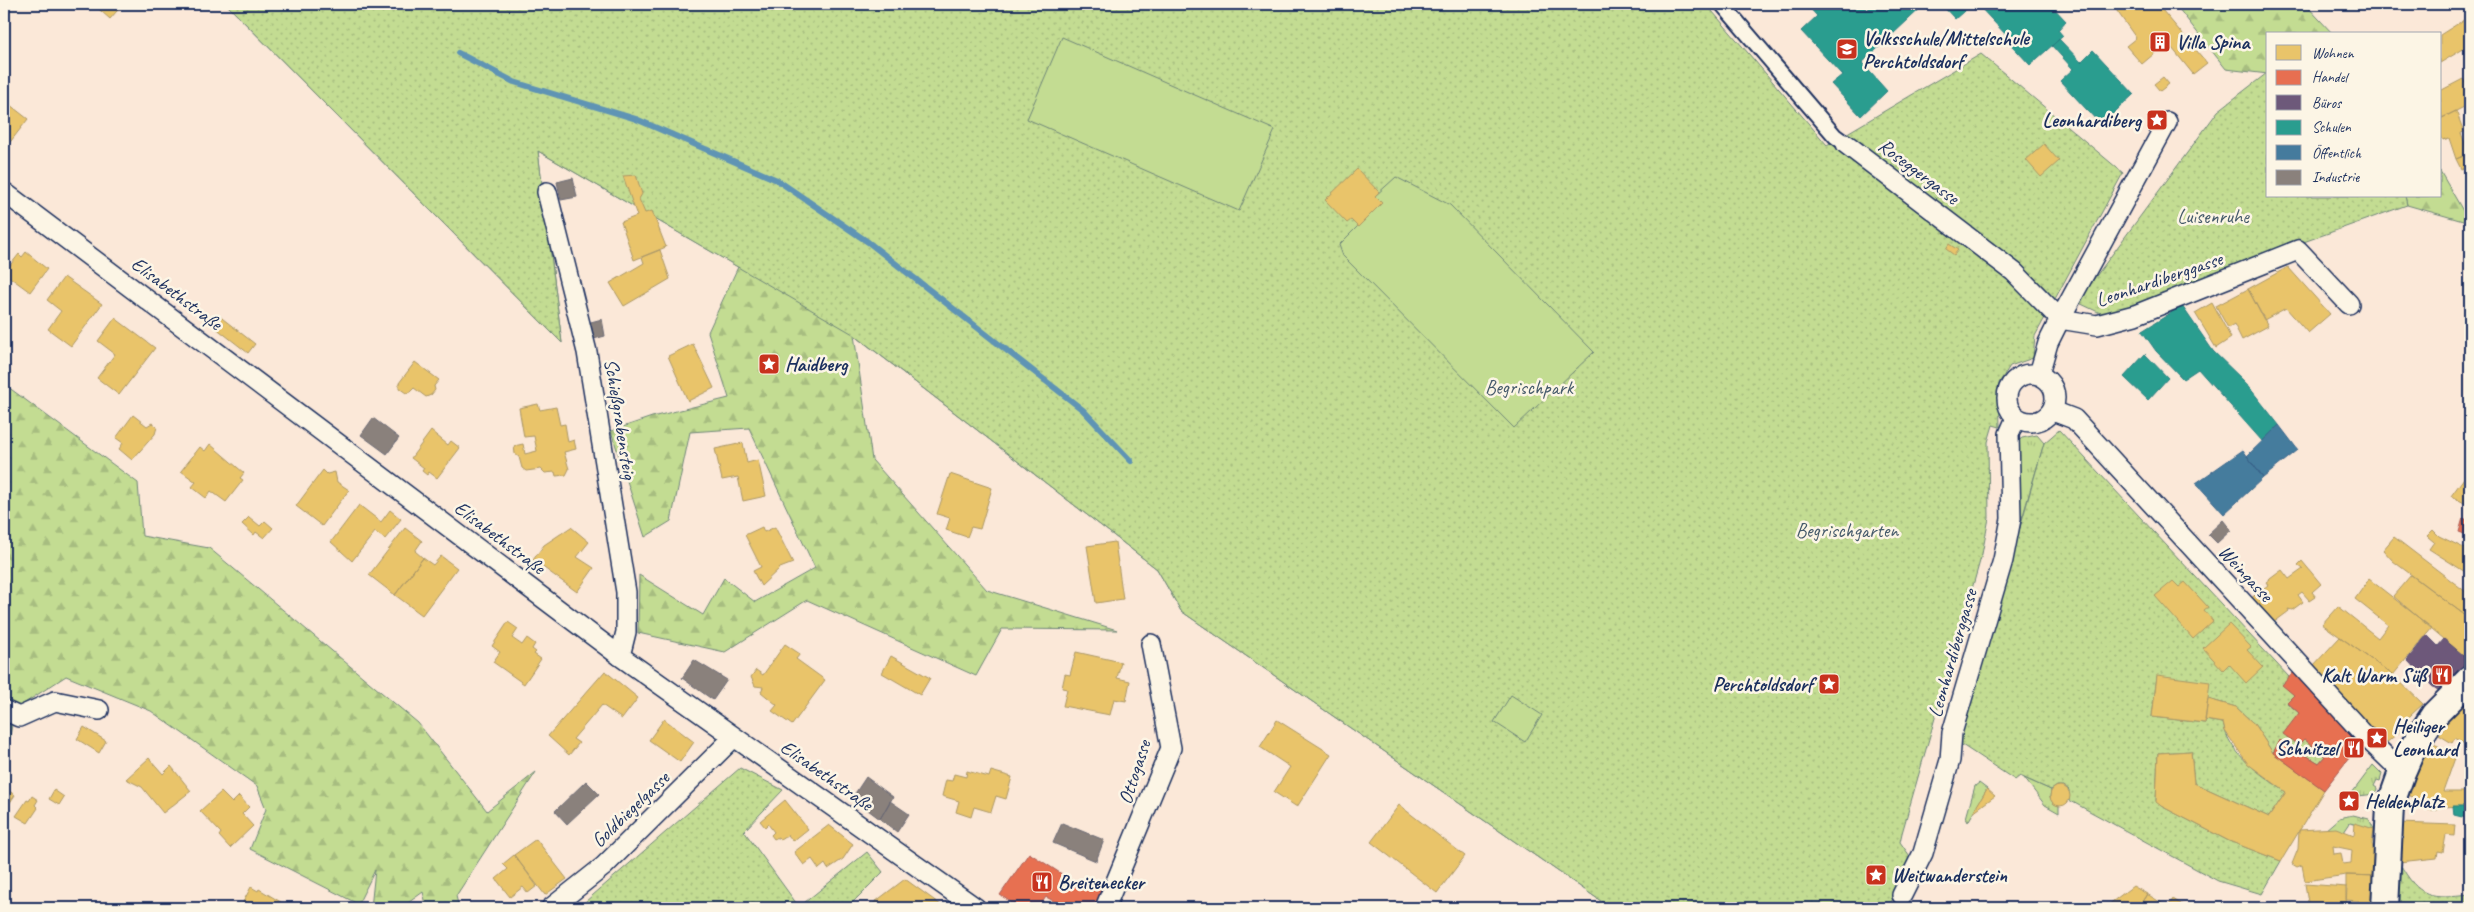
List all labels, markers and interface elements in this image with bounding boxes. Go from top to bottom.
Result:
place label: Volksschule/Mittelschule Perchtoldsdorf [1863,26,2031,74]
building icon: Villa Spina [2148,30,2172,54]
place label: Villa Spina [2176,30,2251,55]
legend [2266,32,2442,198]
school or university icon: Volksschule/Mittelschule Perchtoldsdorf [1835,37,1859,61]
text: Wohnen [2312,44,2355,63]
text: Handel [2312,68,2350,87]
text: Büros [2312,94,2343,113]
place label: Leonhardiberg [2043,108,2143,133]
place icon: Leonhardiberg [2145,108,2169,132]
text: Schulen [2312,118,2352,137]
street label: Roseggergasse [1873,133,1965,211]
text: Öffentlich [2312,144,2362,163]
text: Industrie [2312,168,2360,187]
park label: Luisenruhe [2177,204,2250,229]
street label: Leonhardiberggasse [2093,246,2227,313]
street label: Elisabethstraße [126,251,228,337]
place icon: Haidberg [757,352,781,376]
place label: Haidberg [785,352,849,377]
street label: Schießgrabensteig [599,357,643,482]
park label: Begrischpark [1485,375,1575,400]
street label: Elisabethstraße [449,495,551,581]
park label: Begrischgarten [1796,518,1899,543]
street label: Weingasse [2213,539,2279,608]
street label: Leonhardiberggasse [1922,585,1983,720]
place label: Kalt Warm Süß [2321,663,2429,688]
restaurant icon: Kalt Warm Süß [2430,663,2454,687]
place label: Perchtoldsdorf [1713,672,1818,697]
place icon: Perchtoldsdorf [1817,672,1841,696]
place label: Heiliger Leonhard [2393,714,2461,762]
place icon: Heiliger Leonhard [2365,726,2389,750]
street label: Elisabethstraße [776,734,879,817]
street label: Ottogasse [1112,736,1157,807]
place label: Schnitzel [2276,736,2341,761]
restaurant icon: Schnitzel [2342,736,2366,760]
street label: Goldbiegelgasse [586,765,676,853]
place icon: Heldenplatz [2337,789,2361,813]
place label: Heldenplatz [2365,789,2446,814]
place icon: Weitwanderstein [1864,863,1888,887]
place label: Weitwanderstein [1892,863,2008,888]
restaurant icon: Breitenecker [1030,870,1054,894]
place label: Breitenecker [1058,870,1147,895]

